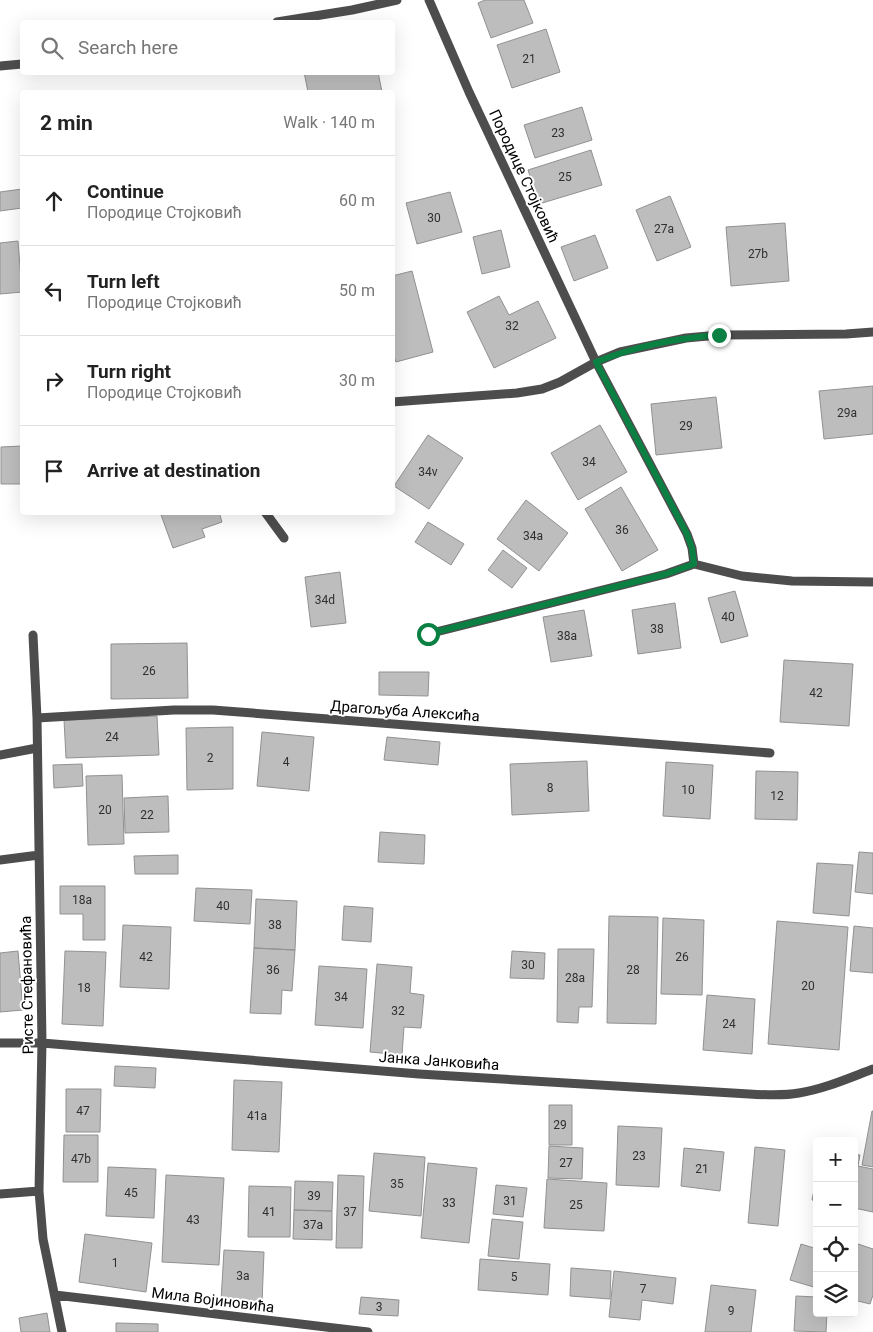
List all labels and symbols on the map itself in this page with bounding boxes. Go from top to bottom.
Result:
house number: 21 [522,52,536,66]
street label: Породице Стојковић [485,106,563,246]
house number: 23 [551,126,565,140]
house number: 25 [558,170,572,184]
house number: 30 [427,211,441,225]
house number: 27a [654,222,674,236]
house number: 27b [748,247,768,261]
house number: 32 [505,319,519,333]
route end [708,324,731,347]
house number: 29a [837,406,857,420]
house number: 29 [679,419,693,433]
house number: 34 [582,455,596,469]
house number: 34v [418,465,438,479]
house number: 36 [615,523,629,537]
house number: 34a [523,529,543,543]
house number: 34d [315,593,335,607]
house number: 40 [721,610,735,624]
house number: 38 [650,622,664,636]
route start [417,623,440,646]
house number: 38a [557,629,577,643]
house number: 26 [142,664,156,678]
house number: 42 [809,686,823,700]
street label: Драгољуба Алексића [330,697,480,725]
house number: 24 [105,730,119,744]
house number: 2 [207,751,214,765]
house number: 4 [283,755,290,769]
house number: 8 [547,781,554,795]
house number: 10 [681,783,695,797]
house number: 12 [770,789,784,803]
house number: 20 [98,803,112,817]
house number: 22 [140,808,154,822]
house number: 18a [72,893,92,907]
house number: 40 [216,899,230,913]
street label: Ристе Стефановића [17,915,37,1055]
house number: 38 [268,918,282,932]
house number: 42 [139,950,153,964]
house number: 26 [675,950,689,964]
house number: 30 [521,958,535,972]
house number: 36 [266,963,280,977]
house number: 28 [626,963,640,977]
house number: 28a [565,971,585,985]
house number: 20 [801,979,815,993]
house number: 18 [77,981,91,995]
house number: 34 [334,990,348,1004]
house number: 32 [391,1004,405,1018]
house number: 24 [722,1017,736,1031]
street label: Јанка Јанковића [378,1048,500,1074]
house number: 47 [76,1104,90,1118]
house number: 41a [247,1109,267,1123]
house number: 29 [553,1118,567,1132]
house number: 23 [632,1149,646,1163]
house number: 47b [71,1152,91,1166]
house number: 27 [559,1156,573,1170]
house number: 21 [695,1162,709,1176]
house number: 35 [390,1177,404,1191]
house number: 45 [124,1186,138,1200]
house number: 39 [307,1189,321,1203]
house number: 31 [503,1194,517,1208]
house number: 33 [442,1196,456,1210]
house number: 25 [569,1198,583,1212]
house number: 41 [262,1205,276,1219]
house number: 37 [343,1205,357,1219]
house number: 43 [186,1213,200,1227]
house number: 37a [303,1218,323,1232]
house number: 1 [112,1256,118,1270]
house number: 3a [236,1269,250,1283]
house number: 5 [511,1270,518,1284]
house number: 7 [640,1282,647,1296]
street label: Мила Војиновића [151,1284,275,1316]
house number: 3 [376,1300,382,1314]
house number: 9 [728,1304,734,1318]

